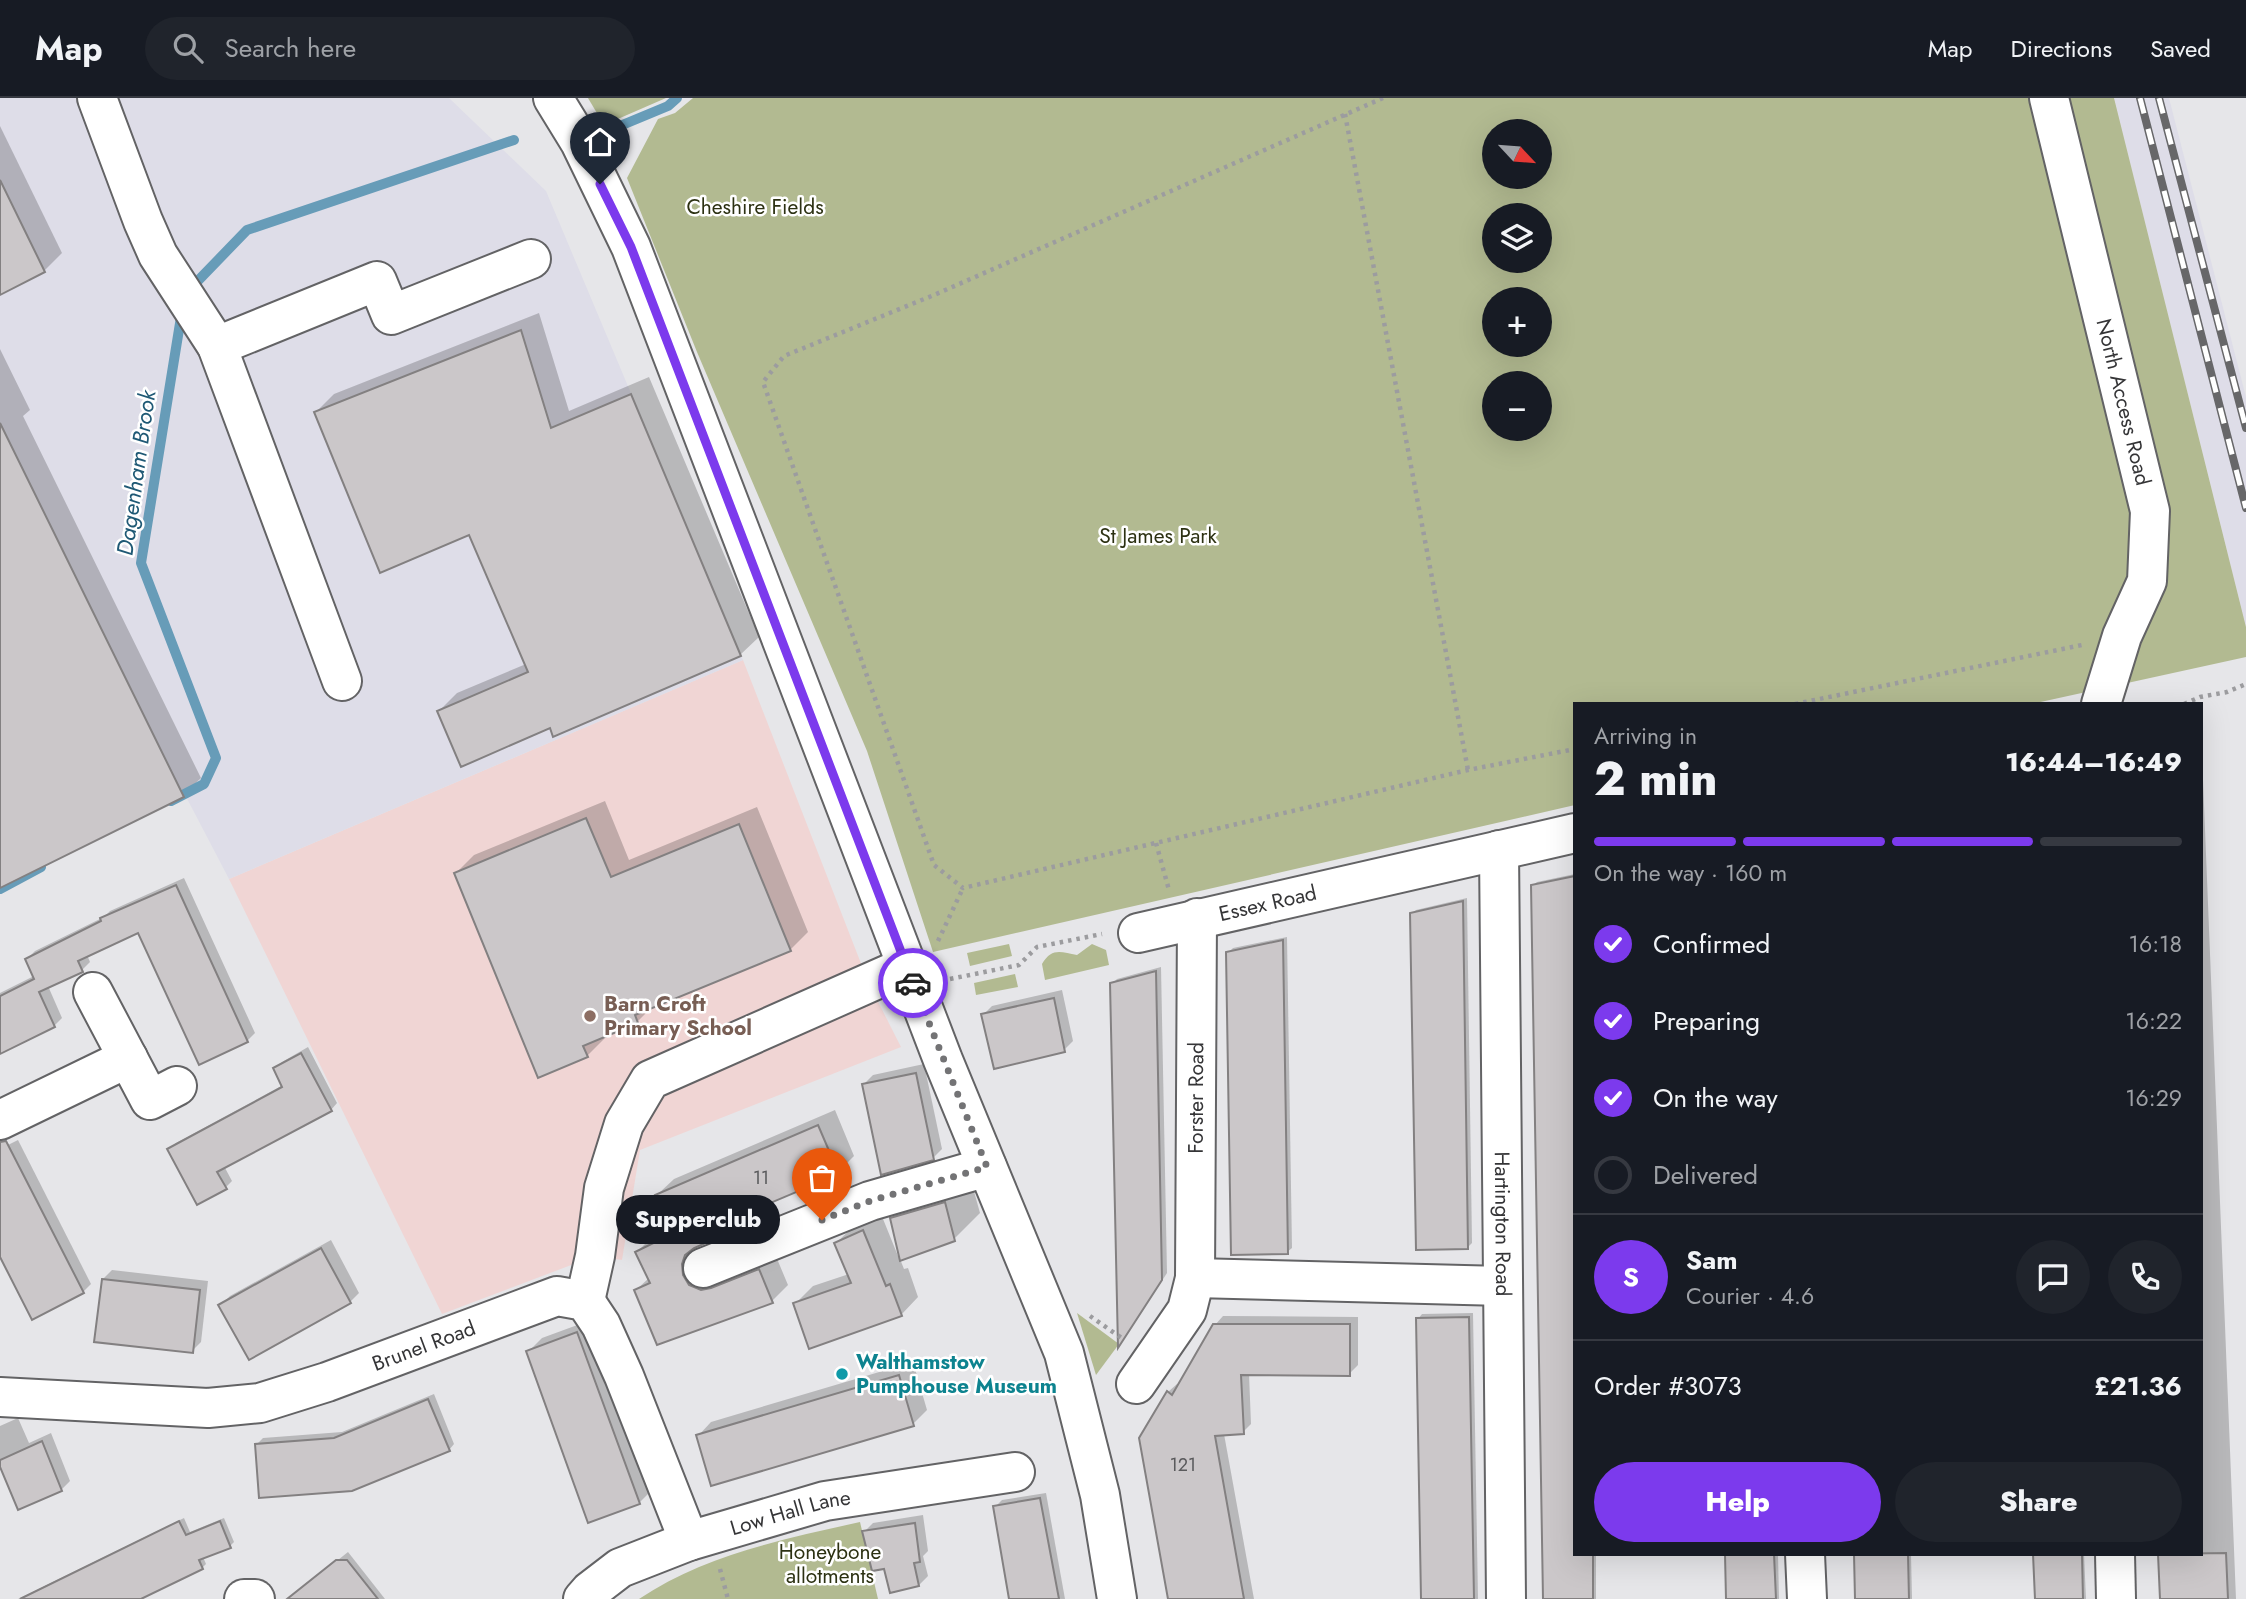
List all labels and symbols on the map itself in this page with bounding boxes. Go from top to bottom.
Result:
pin [570,112,630,184]
north arrow [1482,119,1552,189]
park label: Cheshire Fields [686,192,824,222]
street label: North Access Road [2089,316,2158,489]
water label: Dagenham Brook [108,387,165,558]
park label: St James Park [1099,521,1217,551]
street label: Essex Road [1216,878,1319,929]
courier [878,948,948,1018]
place label: Barn Croft Primary School [604,989,752,1043]
marker: Barn Croft Primary School [582,1008,598,1024]
street label: Forster Road [1181,1042,1211,1154]
pin [792,1148,852,1220]
street label: Hartington Road [1487,1151,1518,1297]
house number: 11 [753,1165,769,1191]
callout: Supperclub [616,1196,780,1244]
street label: Brunel Road [368,1313,480,1379]
place label: Walthamstow Pumphouse Museum [856,1347,1057,1401]
marker: Walthamstow Pumphouse Museum [834,1366,850,1382]
house number: 121 [1170,1452,1196,1478]
street label: Low Hall Lane [727,1482,853,1543]
park label: Honeybone allotments [779,1537,881,1591]

